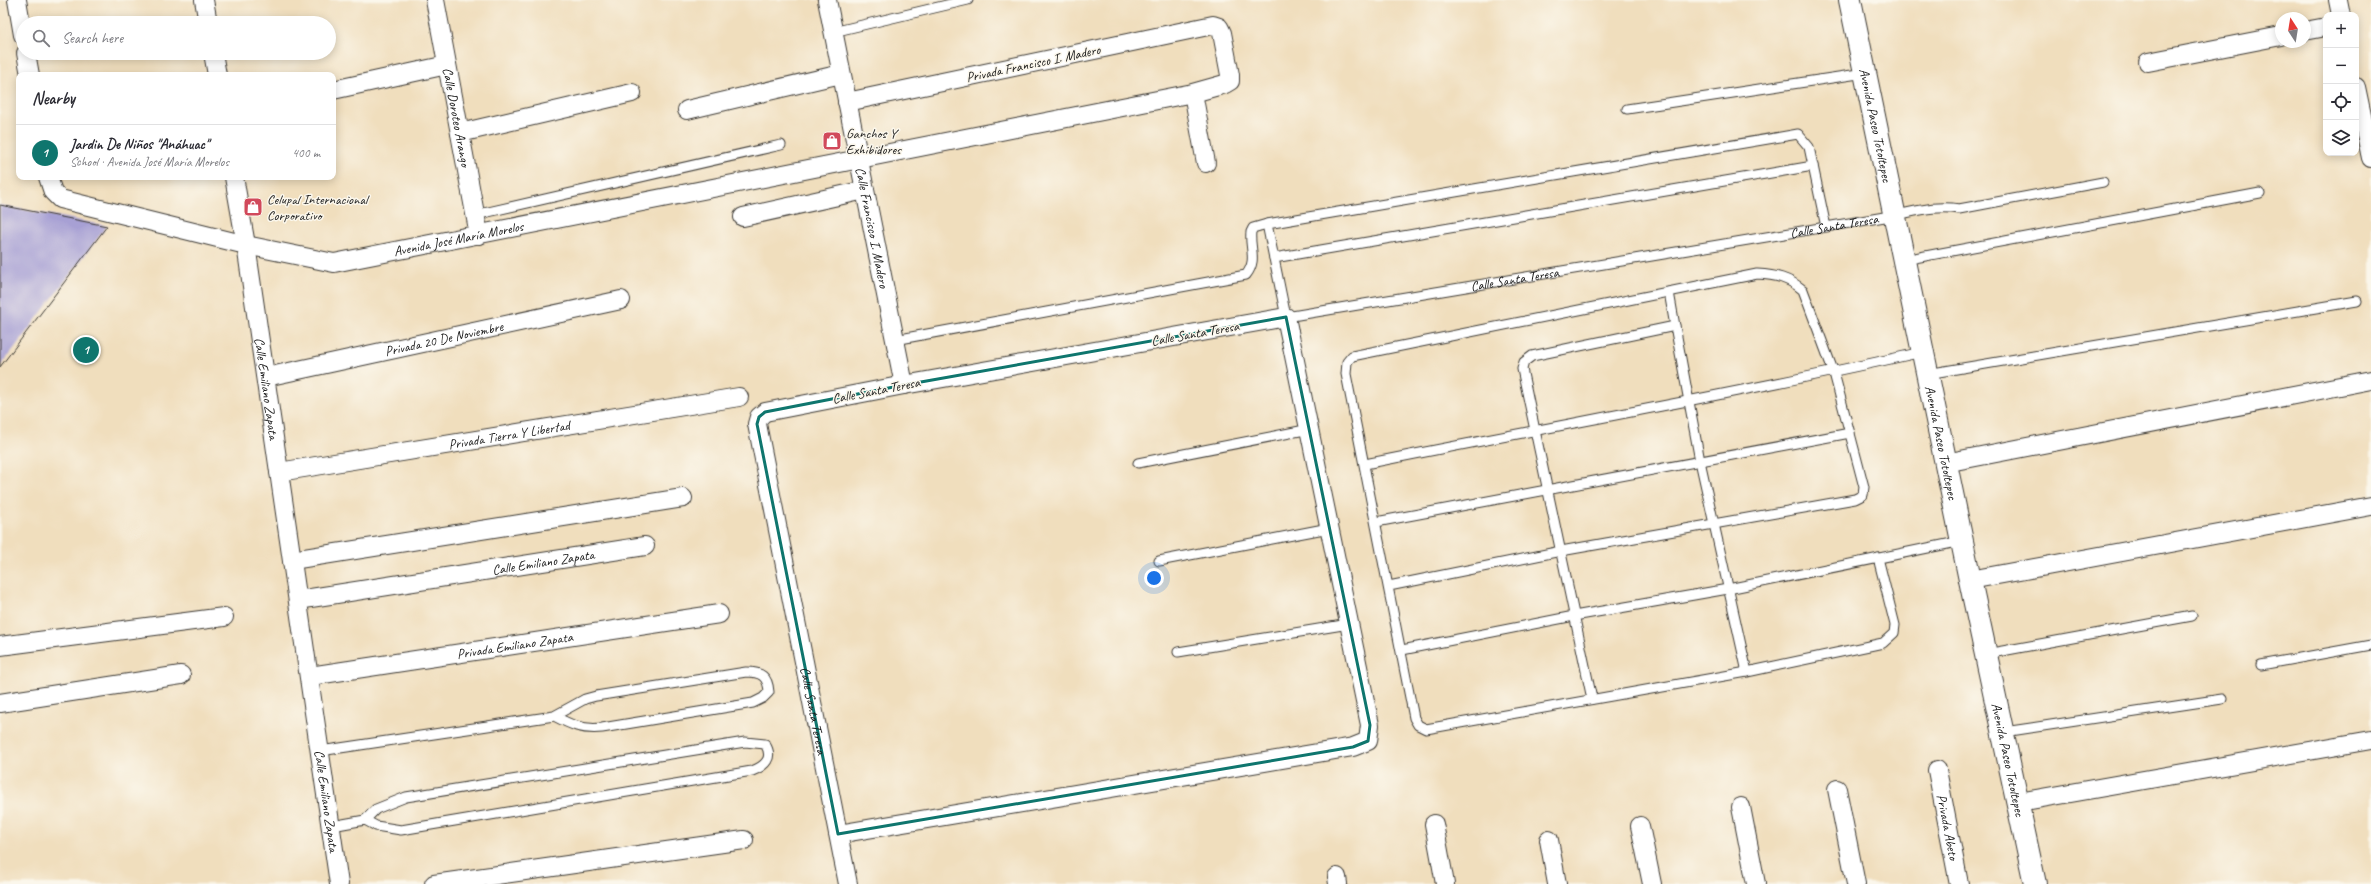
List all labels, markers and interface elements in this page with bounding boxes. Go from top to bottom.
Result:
north arrow [2275,12,2311,48]
map controls [2323,12,2359,156]
button: + [2323,12,2359,48]
search box [16,16,336,60]
icon: search [30,27,52,49]
text: Search here [62,29,123,48]
street label: Privada Francisco I. Madero [965,41,1103,86]
button: − [2323,48,2359,84]
street label: Calle Doroteo Arango [439,66,474,170]
street label: Avenida Paseo Totoltepec [1855,67,1896,185]
button: locate [2323,84,2359,120]
text: Nearby [32,88,75,109]
button: layers [2323,120,2359,156]
place label: Ganchos Y Exhibidores [846,125,902,158]
shop icon: Ganchos Y Exhibidores [821,130,843,152]
text: Jardin De Niños "Anáhuac" [70,135,208,154]
text: 1 [42,145,48,161]
text: 400 m [292,145,320,161]
text: School · Avenida José María Morelos [70,154,229,170]
street label: Calle Francisco I. Madero [852,166,893,290]
place label: Celupal Internacional Corporativo [267,191,370,224]
shop icon: Celupal Internacional Corporativo [242,196,264,218]
street label: Calle Santa Teresa [1789,210,1880,242]
street label: Avenida José María Morelos [392,217,526,260]
street label: Calle Santa Teresa [1469,264,1561,295]
street label: Calle Santa Teresa [1150,317,1241,350]
street label: Privada 20 De Noviembre [383,318,506,360]
pin: 1 [73,335,99,365]
street label: Calle Emiliano Zapata [251,336,282,442]
street label: Calle Santa Teresa [831,374,922,407]
street label: Avenida Paseo Totoltepec [1921,384,1961,502]
street label: Privada Tierra Y Libertad [447,416,573,453]
street label: Calle Emiliano Zapata [491,546,597,579]
your location [1144,568,1164,588]
street label: Privada Emiliano Zapata [456,628,575,663]
street label: Calle Santa Teresa [796,665,830,757]
street label: Avenida Paseo Totoltepec [1987,701,2029,819]
street label: Calle Emiliano Zapata [311,749,342,855]
street label: Privada Abeto [1933,793,1963,863]

